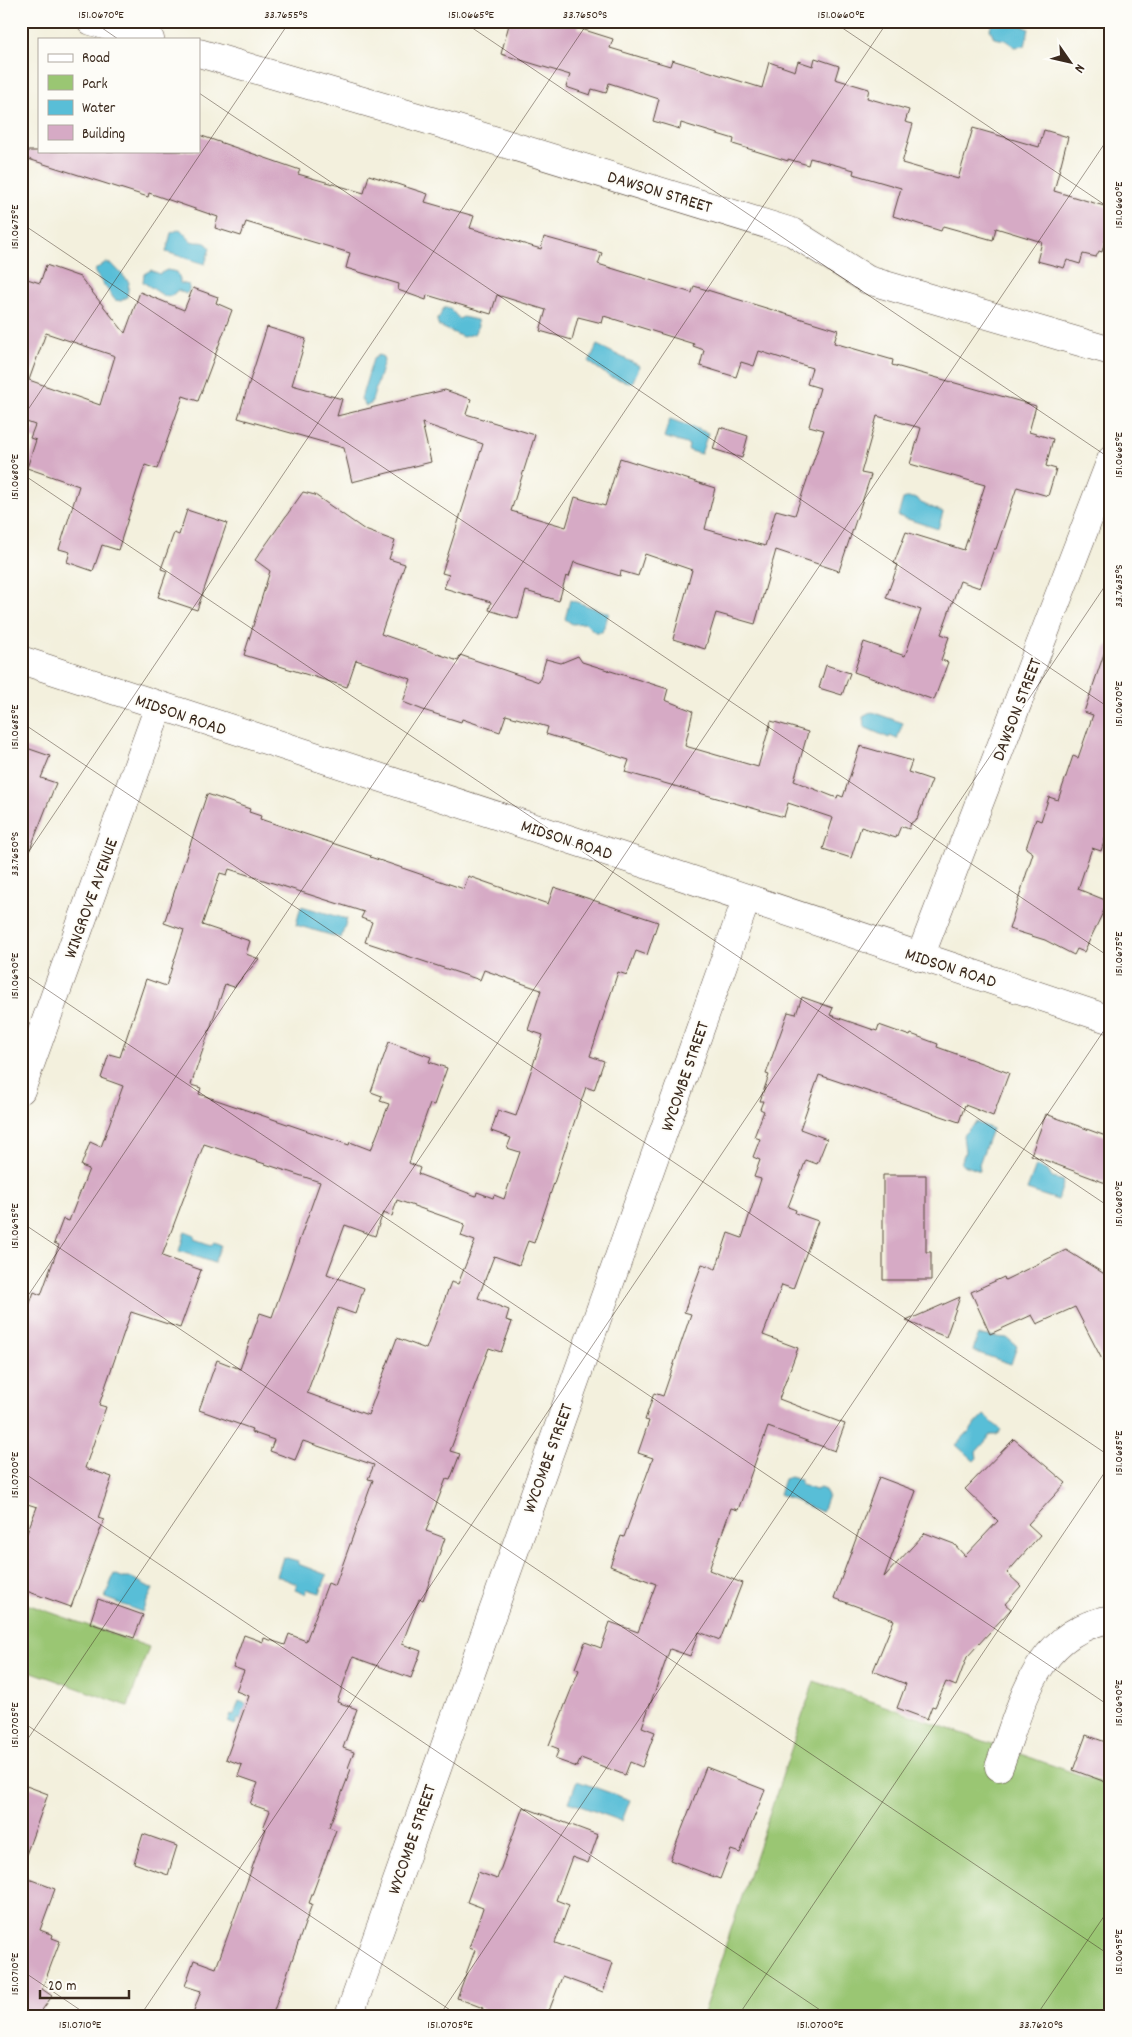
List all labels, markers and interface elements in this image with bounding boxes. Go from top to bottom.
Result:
text: 151.0670°E [78,7,124,24]
text: 33.7655°S [264,7,308,24]
text: 151.0665°E [448,7,495,24]
text: 33.7650°S [563,7,607,24]
text: 151.0660°E [818,7,865,24]
legend [38,38,200,152]
north arrow [1044,38,1094,88]
text: Road [82,48,110,70]
text: N [1069,60,1089,77]
text: Park [82,74,108,96]
text: Water [82,98,116,120]
text: Building [82,124,125,146]
street label: DAWSON STREET [604,166,715,221]
text: 151.0660°E [1111,181,1128,228]
text: 151.0675°E [7,204,24,249]
text: 151.0665°E [1111,431,1128,478]
text: 151.0680°E [7,454,24,500]
text: 33.7635°S [1111,564,1128,608]
street label: DAWSON STREET [987,655,1049,765]
text: 151.0670°E [1111,681,1128,727]
street label: MIDSON ROAD [131,689,229,744]
text: 151.0685°E [7,704,24,749]
street label: MIDSON ROAD [517,815,615,868]
text: 33.7650°S [7,832,24,876]
street label: WINGROVE AVENUE [59,835,126,962]
text: 151.0675°E [1111,931,1128,976]
street label: MIDSON ROAD [901,943,999,996]
text: 151.0690°E [7,952,24,999]
street label: WYCOMBE STREET [656,1018,717,1135]
text: 151.0680°E [1111,1181,1128,1227]
text: 151.0695°E [7,1203,24,1249]
street label: WYCOMBE STREET [518,1401,581,1517]
text: 151.0685°E [1111,1430,1128,1475]
text: 151.0700°E [7,1451,24,1498]
text: 151.0690°E [1111,1679,1128,1726]
text: 151.0705°E [7,1702,24,1748]
street label: WYCOMBE STREET [383,1781,444,1898]
text: 151.0695°E [1111,1929,1128,1975]
text: 151.0710°E [7,1952,24,1995]
scale bar [40,1967,129,1999]
text: 20 m [48,1976,76,1998]
text: 151.0710°E [59,2017,102,2034]
text: 151.0705°E [427,2017,473,2034]
text: 151.0700°E [797,2017,844,2034]
text: 33.7620°S [1019,2017,1063,2034]

